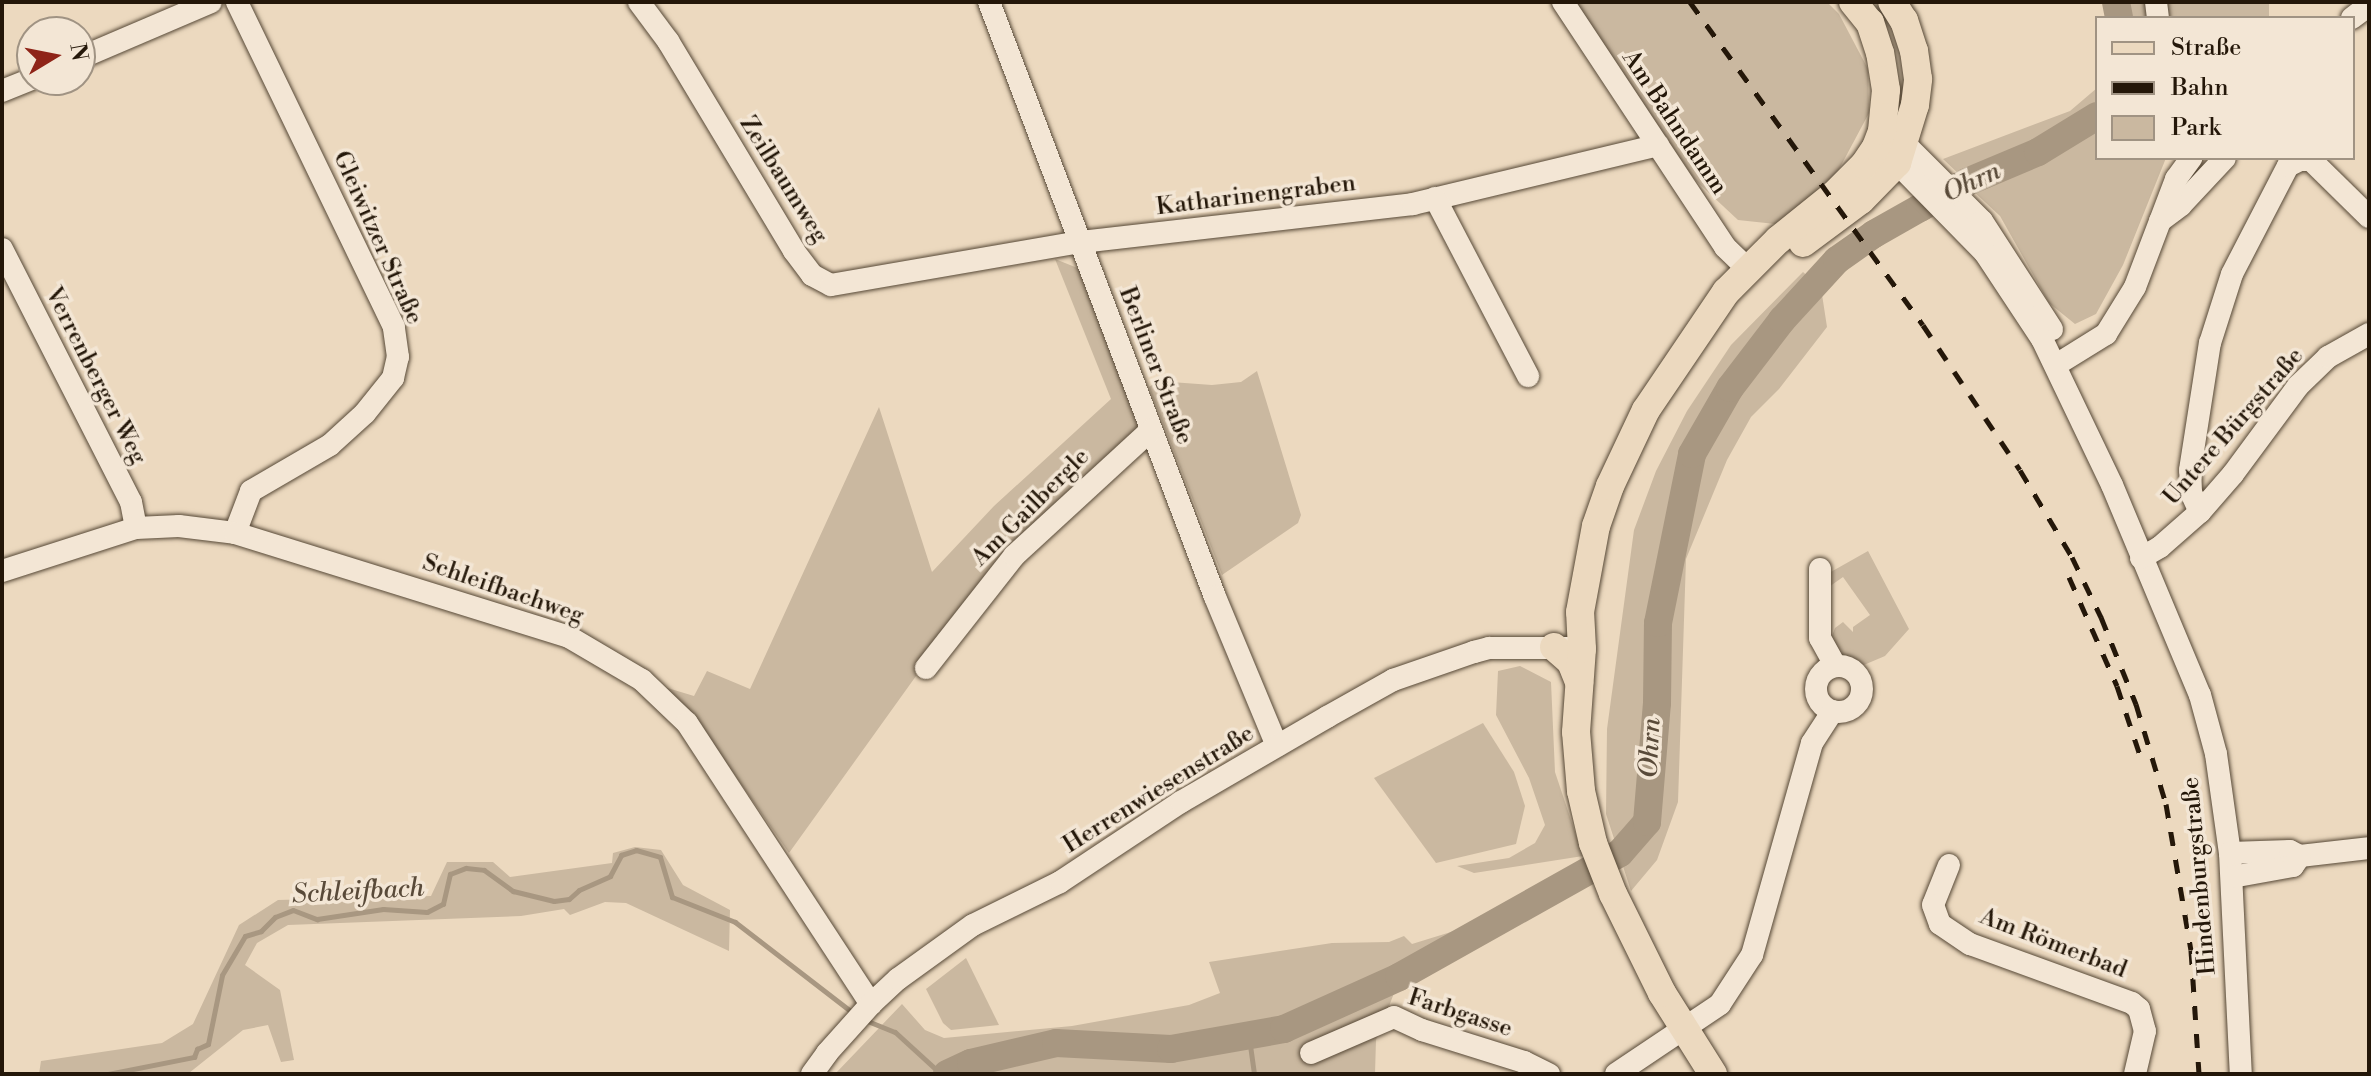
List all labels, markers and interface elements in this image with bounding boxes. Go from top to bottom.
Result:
north arrow [16,16,96,96]
legend [2095,16,2355,160]
text: Straße [2171,33,2241,63]
text: N [63,41,93,63]
street label: Am Bahndamm [1615,45,1733,201]
text: Bahn [2171,73,2229,103]
street label: Zeilbaumweg [733,111,833,249]
text: Park [2171,113,2221,143]
street label: Gleiwitzer Straße [326,147,428,329]
water label: Ohrn [1938,156,2006,210]
street label: Katharinengraben [1155,169,1357,223]
street label: Verrenberger Weg [38,283,152,469]
street label: Berliner Straße [1112,283,1198,449]
street label: Untere Bürgstraße [2158,342,2310,512]
street label: Am Gailbergle [966,443,1096,573]
street label: Schleifbachweg [419,549,587,631]
water label: Ohrn [1634,717,1668,779]
street label: Herrenwiesenstraße [1058,720,1260,860]
street label: Hindenburgstraße [2177,776,2223,976]
water label: Schleifbach [291,873,425,911]
street label: Am Römerbad [1975,903,2131,985]
street label: Farbgasse [1404,984,1516,1044]

